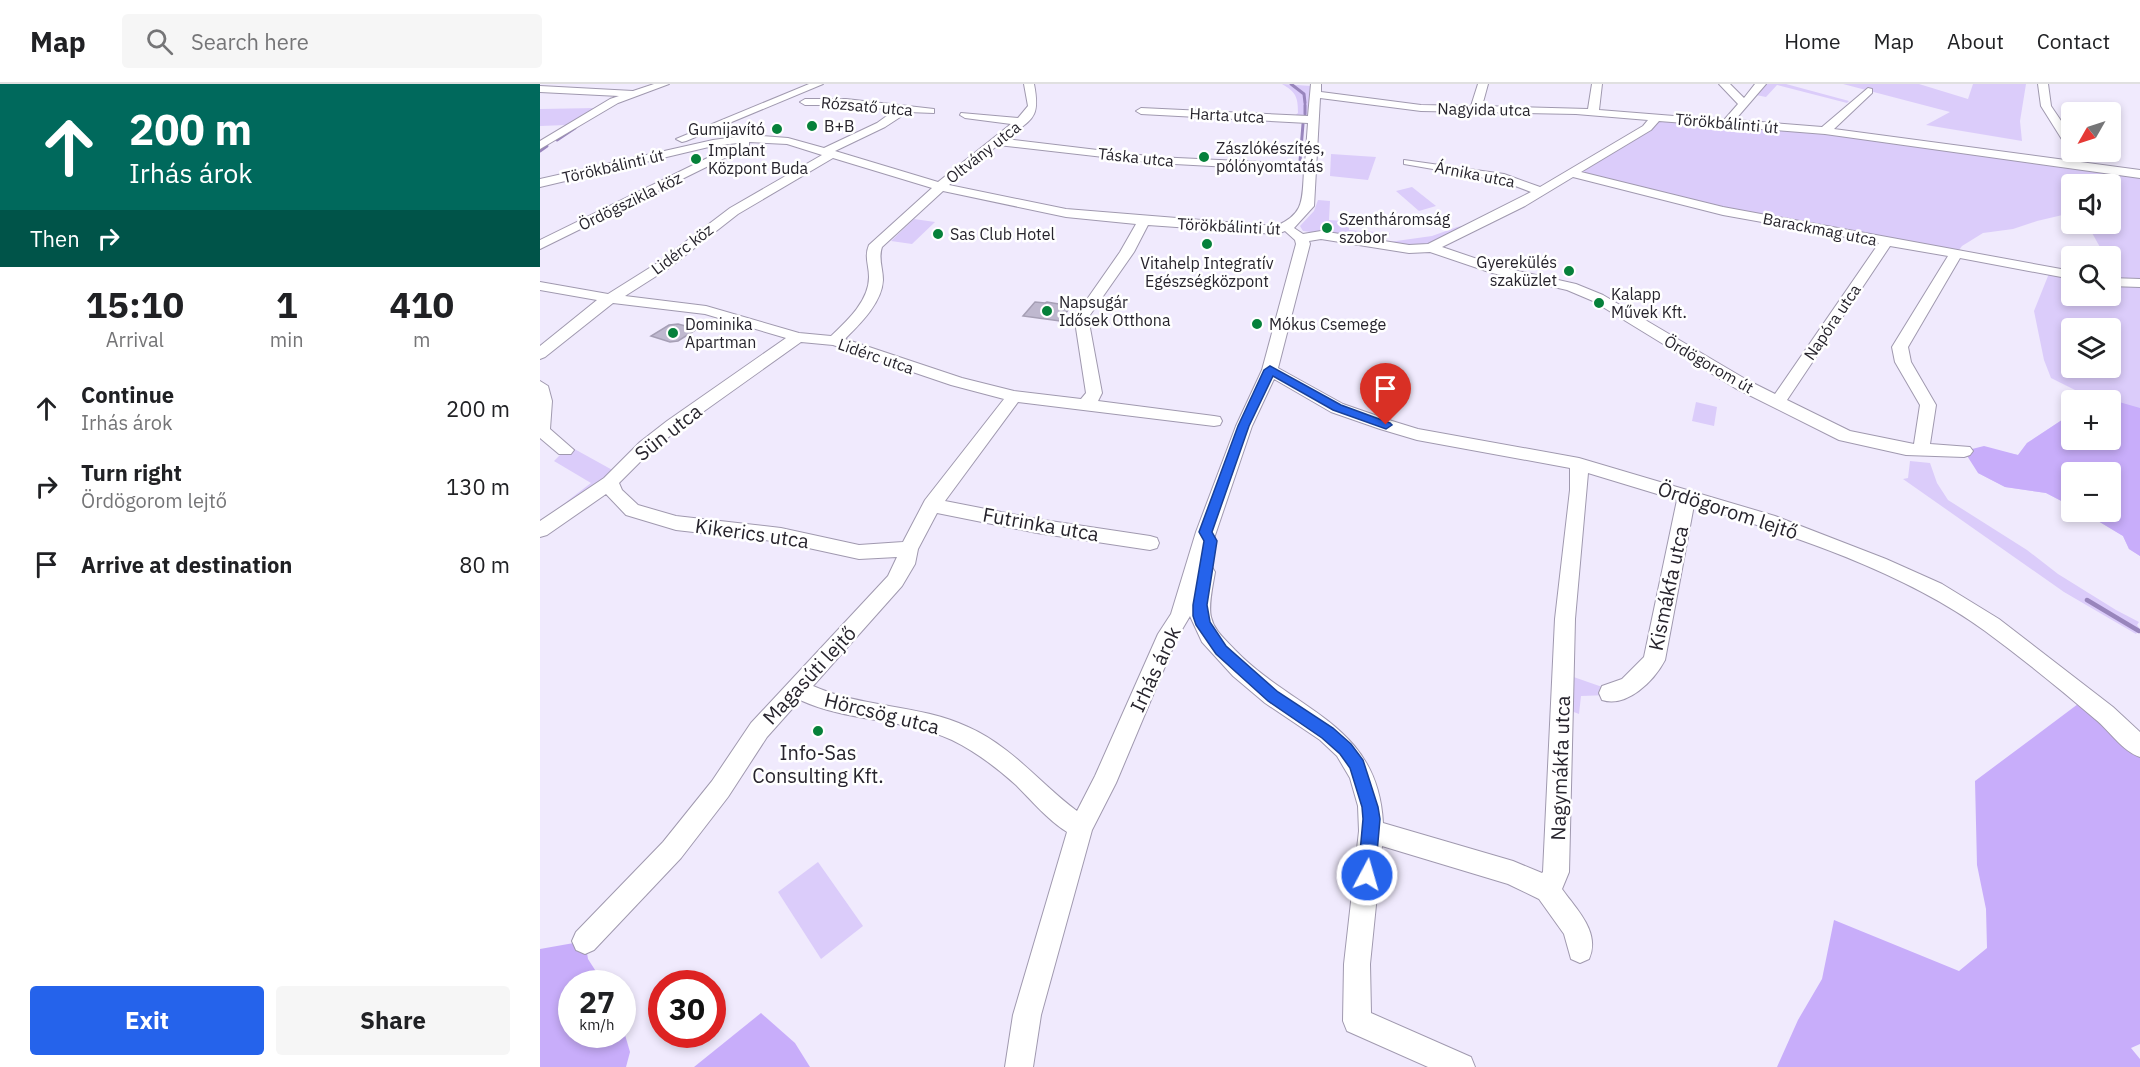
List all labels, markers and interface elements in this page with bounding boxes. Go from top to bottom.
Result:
search box [122,14,542,68]
text: Map [30,23,86,60]
icon: search [143,25,176,58]
text: Search here [191,27,309,56]
text: Home [1784,27,1841,55]
text: Map [1874,27,1914,55]
text: About [1947,27,2004,55]
text: Contact [2037,27,2110,55]
street label: Rózsatő utca [820,92,914,120]
street label: Nagyida utca [1437,98,1531,120]
text: 200 m [129,102,252,157]
north arrow [2061,102,2121,162]
map controls [2061,102,2121,522]
street label: Harta utca [1189,103,1265,127]
icon: ahead [30,108,108,186]
street label: Törökbálinti út [1675,109,1779,137]
place label: B+B [824,116,855,136]
street label: Oltvány utca [942,116,1025,187]
place label: Gumijavító [688,119,765,139]
marker: B+B [805,119,819,133]
marker: Gumijavító [770,122,784,136]
place label: Zászlókészítés, pólónyomtatás [1216,138,1325,176]
place label: Implant Központ Buda [708,140,809,178]
street label: Táska utca [1097,143,1175,171]
street label: Törökbálinti út [560,145,666,187]
marker: Zászlókészítés, pólónyomtatás [1197,150,1211,164]
marker: Implant Központ Buda [689,152,703,166]
text: Irhás árok [129,155,253,190]
street label: Árnika utca [1433,155,1517,192]
street label: Ördögszikla köz [575,167,685,235]
button: sound [2061,174,2121,234]
street label: Barackmag utca [1761,208,1879,250]
place label: Szentháromság szobor [1339,209,1451,247]
street label: Törökbálinti út [1177,213,1281,239]
street label: Lidérc köz [647,219,717,279]
marker: Szentháromság szobor [1320,221,1334,235]
icon: right [92,222,125,255]
text: Then [30,224,80,253]
place label: Sas Club Hotel [950,224,1055,244]
marker: Sas Club Hotel [931,227,945,241]
marker: Vitahelp Integratív Egészségközpont [1200,237,1214,251]
button: search [2061,246,2121,306]
place label: Gyerekülés szaküzlet [1476,252,1557,290]
place label: Vitahelp Integratív Egészségközpont [1140,253,1274,291]
marker: Gyerekülés szaküzlet [1562,264,1576,278]
street label: Napóra utca [1799,280,1865,364]
text: 15:10 [86,281,184,328]
text: 1 [276,281,298,328]
text: 410 [389,281,454,328]
place label: Kalapp Művek Kft. [1611,284,1687,322]
place label: Napsugár Idősek Otthona [1059,292,1171,330]
marker: Kalapp Művek Kft. [1592,296,1606,310]
marker: Napsugár Idősek Otthona [1040,304,1054,318]
place label: Dominika Apartman [685,314,756,352]
place label: Mókus Csemege [1269,314,1386,334]
marker: Mókus Csemege [1250,317,1264,331]
button: layers [2061,318,2121,378]
text: Arrival [106,326,164,353]
text: min [270,326,304,353]
text: m [413,326,431,353]
marker: Dominika Apartman [666,326,680,340]
street label: Ördögorom út [1661,330,1757,398]
street label: Lidérc utca [835,334,917,378]
pin [1360,363,1411,425]
icon: arrive [1369,372,1402,405]
text: Continue [81,380,174,409]
button: + [2061,390,2121,450]
icon: ahead [30,392,63,425]
text: 200 m [446,394,510,423]
street label: Sün utca [629,397,707,467]
text: Irhás árok [81,409,173,436]
text: Turn right [81,458,182,487]
button: − [2061,462,2121,522]
icon: right [30,470,63,503]
text: 130 m [446,472,510,501]
street label: Ördögorom lejtő [1654,475,1802,545]
text: Ördögorom lejtő [81,487,227,514]
street label: Futrinka utca [981,500,1102,548]
street label: Kikerics utca [693,512,811,554]
street label: Kismákfa utca [1642,523,1694,653]
icon: arrive [30,548,63,581]
text: Arrive at destination [81,550,292,579]
text: 80 m [459,550,510,579]
street label: Magasúti lejtő [756,620,862,730]
street label: Irhás árok [1123,621,1187,716]
street label: Hörcsög utca [822,686,943,740]
street label: Nagymákfa utca [1544,695,1576,841]
marker: Info-Sas Consulting Kft. [811,724,825,738]
place label: Info-Sas Consulting Kft. [752,739,884,789]
position arrow [1335,843,1399,907]
speed limit sign: 30 [648,970,726,1048]
text: 27 [579,982,615,1021]
button: Exit [30,986,264,1055]
button: Share [276,986,510,1055]
text: km/h [579,1015,615,1034]

